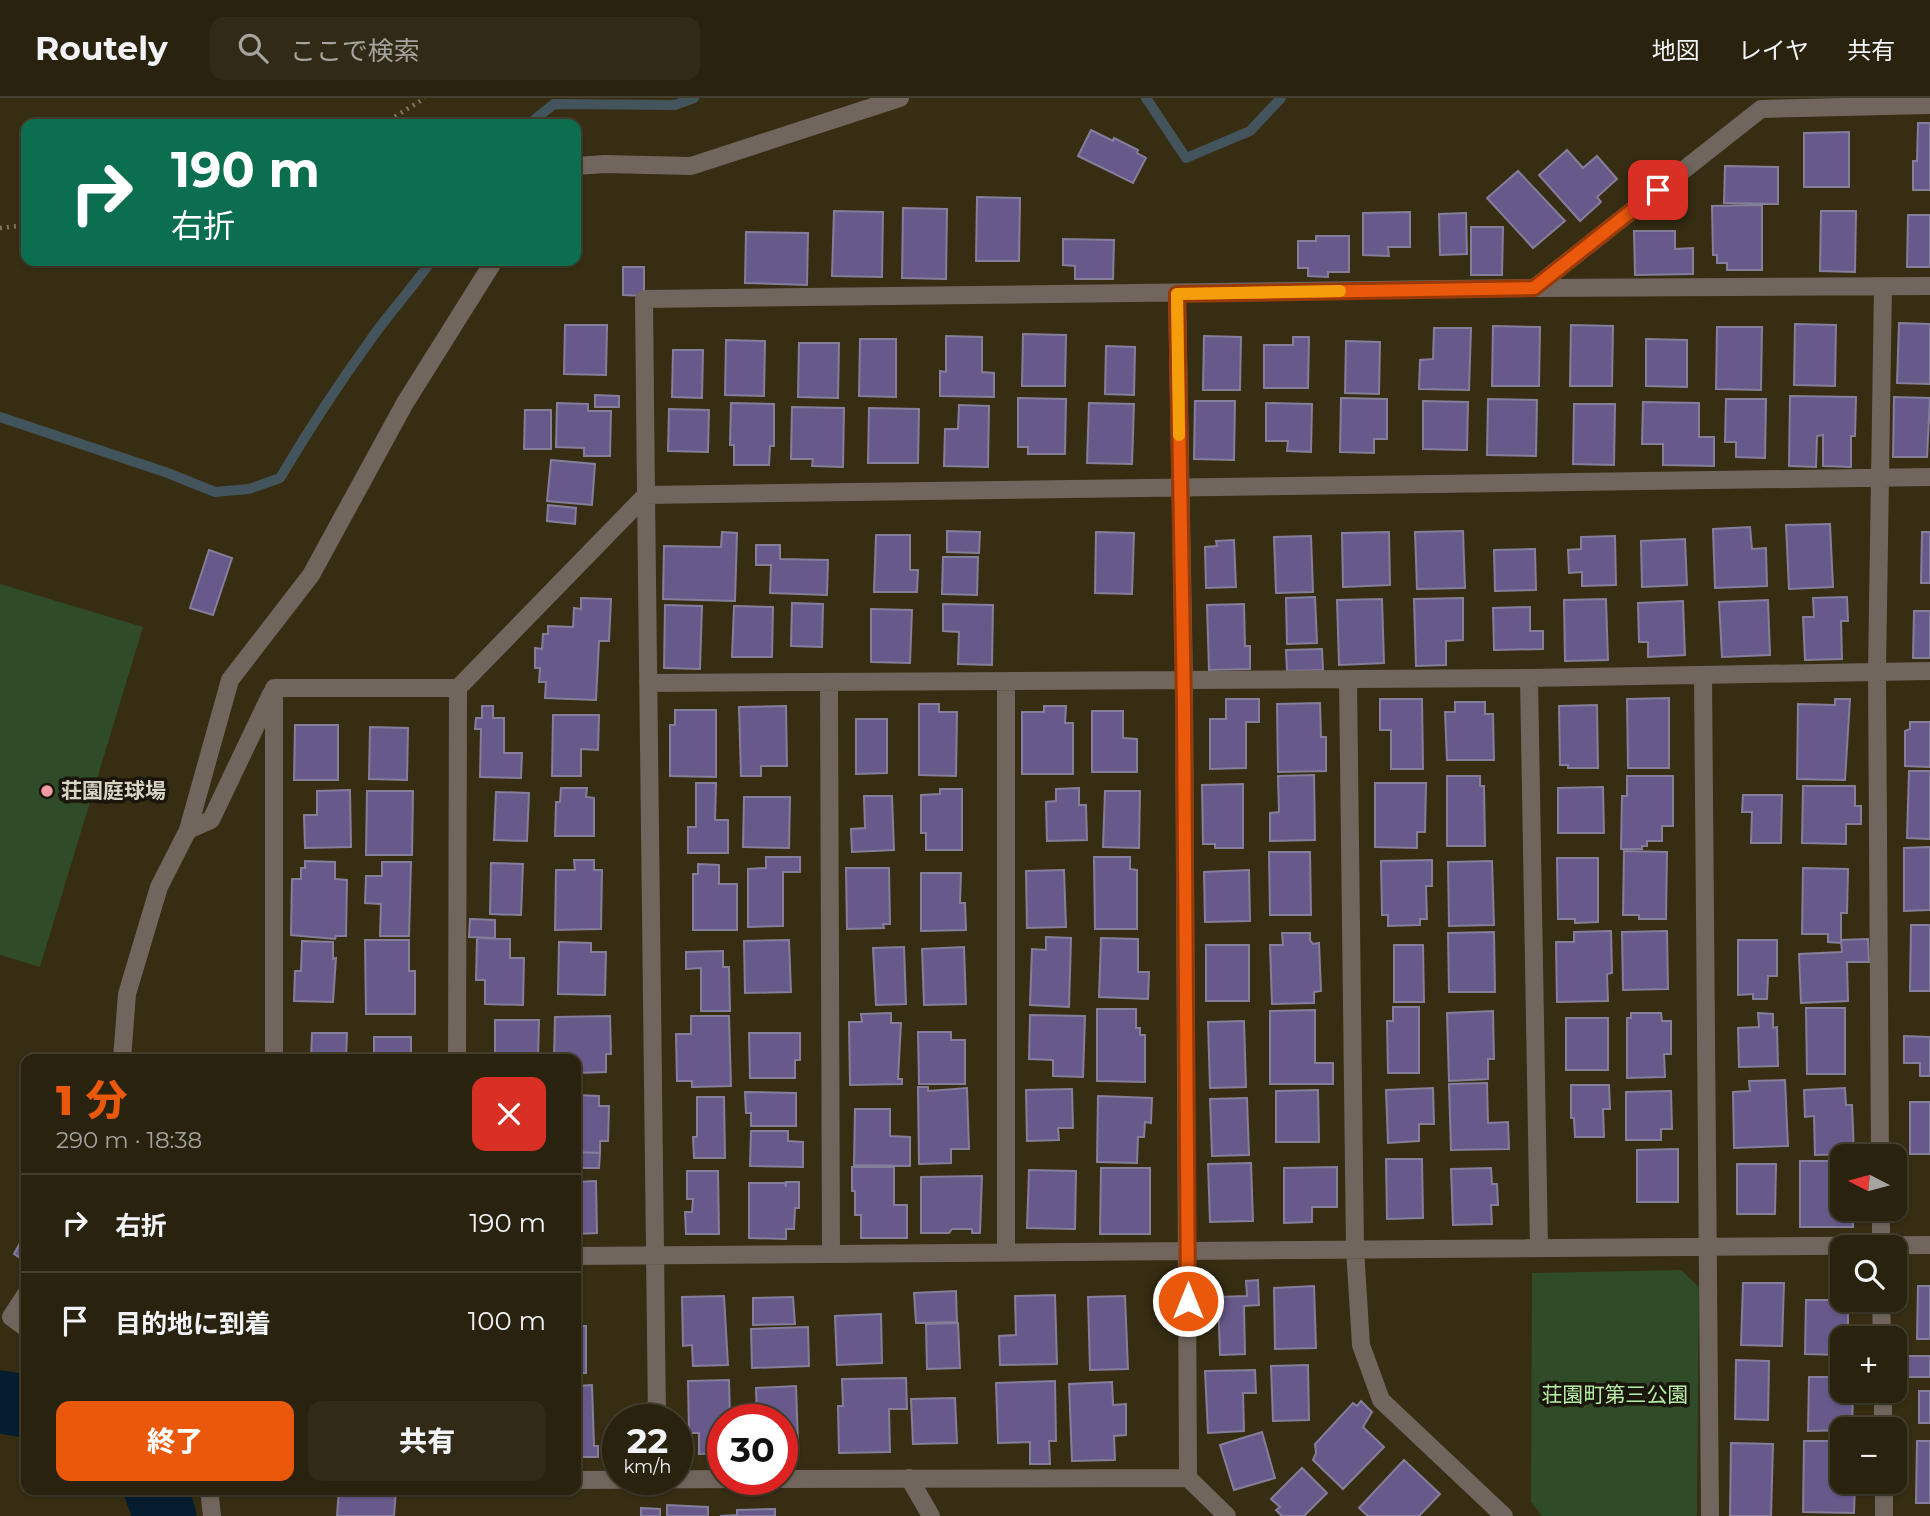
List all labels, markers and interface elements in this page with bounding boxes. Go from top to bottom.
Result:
search box [210,17,700,80]
text: Routely [35,28,168,68]
icon: search [234,29,272,67]
text: ここで検索 [290,35,420,67]
text: 地図 [1652,36,1700,65]
text: レイヤ [1738,36,1809,65]
text: 共有 [1847,36,1895,65]
text: 190 m [171,140,320,199]
icon: right [56,147,147,238]
pin [1628,160,1688,220]
icon: arrive [1639,171,1677,209]
text: 右折 [171,206,235,245]
place label: 荘園庭球場 [61,778,166,803]
marker: 荘園庭球場 [39,783,55,799]
text: 1 分 [56,1074,127,1126]
button: close [472,1077,546,1151]
text: 290 m · 18:38 [56,1126,202,1154]
north arrow [1830,1144,1908,1222]
map controls [1830,1144,1907,1494]
icon: right [56,1204,94,1242]
text: 190 m [469,1207,546,1239]
text: 右折 [115,1210,167,1242]
button: search [1830,1235,1907,1312]
position arrow [1151,1264,1225,1338]
icon: arrive [56,1302,94,1340]
text: 100 m [468,1305,546,1337]
text: 目的地に到着 [115,1308,271,1340]
button: + [1830,1326,1907,1403]
park label: 荘園町第三公園 [1542,1382,1689,1407]
button: 終了 [56,1401,294,1481]
button: 共有 [308,1401,546,1481]
speed limit sign: 30 [707,1404,798,1495]
button: − [1830,1417,1907,1494]
text: 22 [627,1419,668,1462]
text: km/h [623,1456,672,1478]

